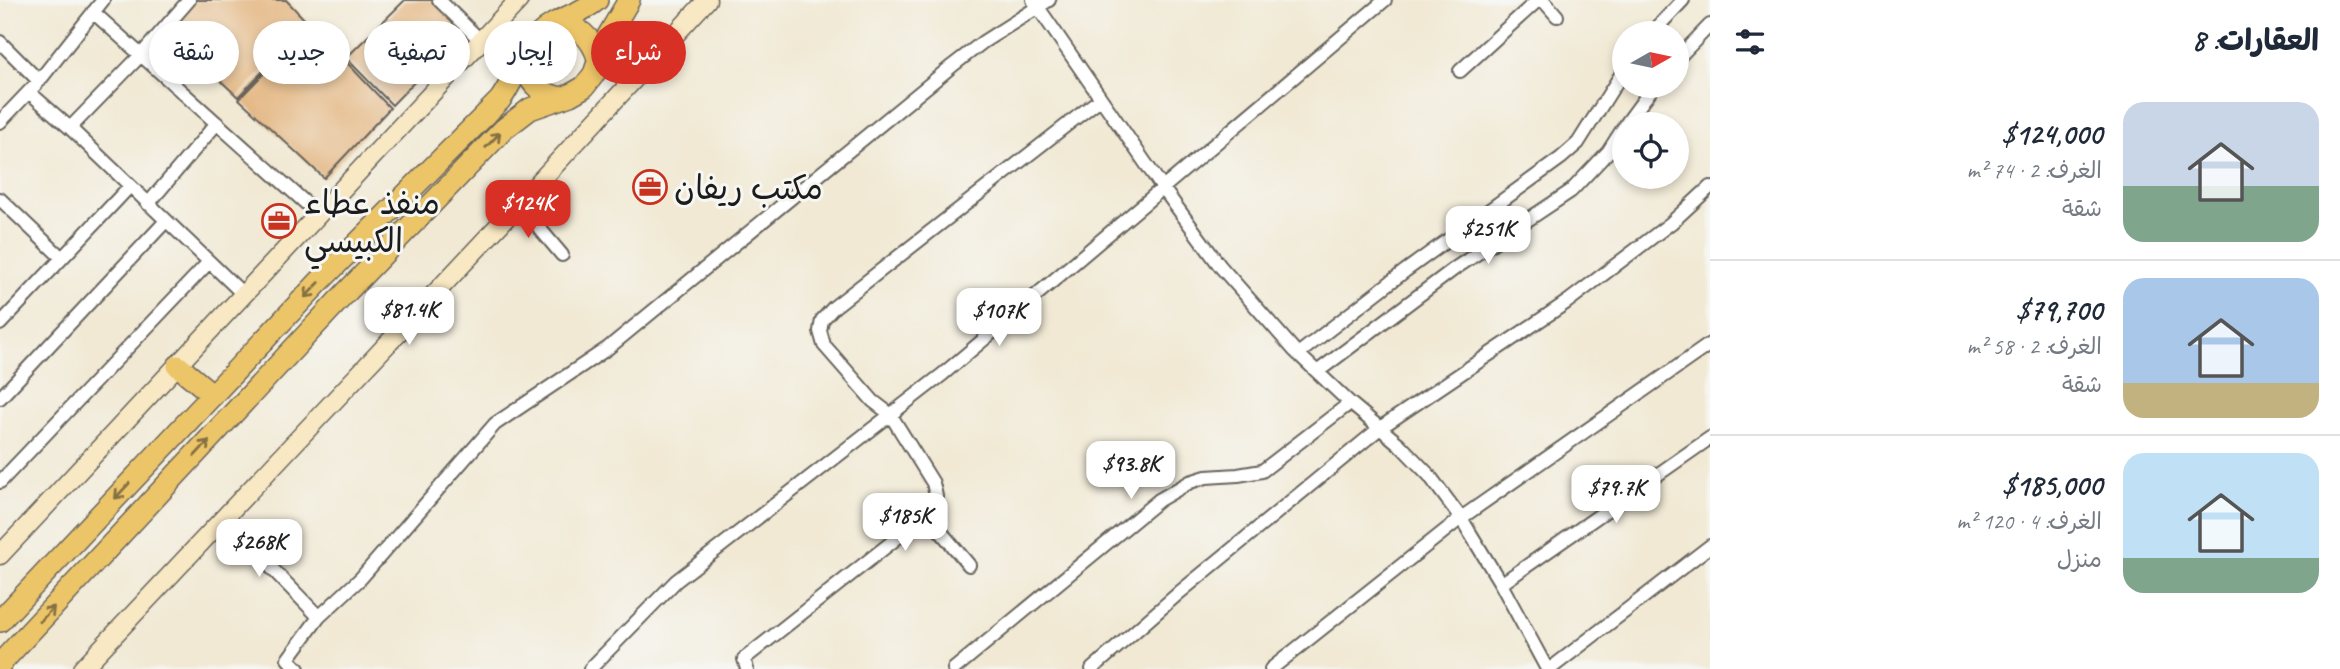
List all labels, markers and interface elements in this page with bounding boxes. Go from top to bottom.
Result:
chip: شقة [149,21,239,84]
chip: جديد [253,21,350,84]
chip: تصفية [364,21,470,84]
chip: إيجار [484,21,577,84]
chip: شراء [591,21,686,84]
north arrow [1612,21,1689,98]
map controls [1612,21,1689,189]
text: العقارات: 8 [2192,21,2319,59]
icon: filters [1731,23,1769,61]
button: locate [1612,112,1689,189]
text: $124,000 [2002,115,2102,153]
icon: home [2179,130,2263,214]
one-way arrow [485,132,502,149]
text: الغرف: 2 · 74 m² [1967,156,2102,185]
place label: مكتب ريفان [674,167,823,209]
office icon: مكتب ريفان [631,168,669,206]
pin: $124K [479,180,577,240]
place label: منفذ عطاء الكبيسي [304,182,440,270]
text: $124K [501,188,555,217]
text: شقة [2062,194,2102,223]
office icon: منفذ عطاء الكبيسي [260,202,298,240]
pin: $251K [1439,206,1537,266]
text: $251K [1462,214,1514,243]
one-way arrow [304,281,321,298]
pin: $81.4K [352,288,466,347]
pin: $107K [950,288,1048,348]
text: $79,700 [2016,291,2102,329]
text: $81.4K [380,295,438,324]
text: $107K [973,296,1026,325]
icon: home [2179,306,2263,390]
text: الغرف: 2 · 58 m² [1967,332,2102,361]
text: شقة [2062,370,2102,399]
one-way arrow [193,440,210,457]
pin: $93.8K [1074,442,1188,501]
text: $93.8K [1102,449,1160,478]
pin: $79.7K [1559,466,1673,525]
text: $185,000 [2002,466,2102,504]
text: $79.7K [1587,473,1645,502]
icon: home [2179,481,2263,565]
one-way arrow [114,482,131,499]
pin: $185K [856,494,954,553]
text: $185K [879,501,931,530]
text: الغرف: 4 · 120 m² [1956,507,2102,536]
pin: $268K [210,520,308,579]
text: $268K [232,527,286,556]
text: منزل [2057,545,2102,574]
one-way arrow [38,606,55,623]

